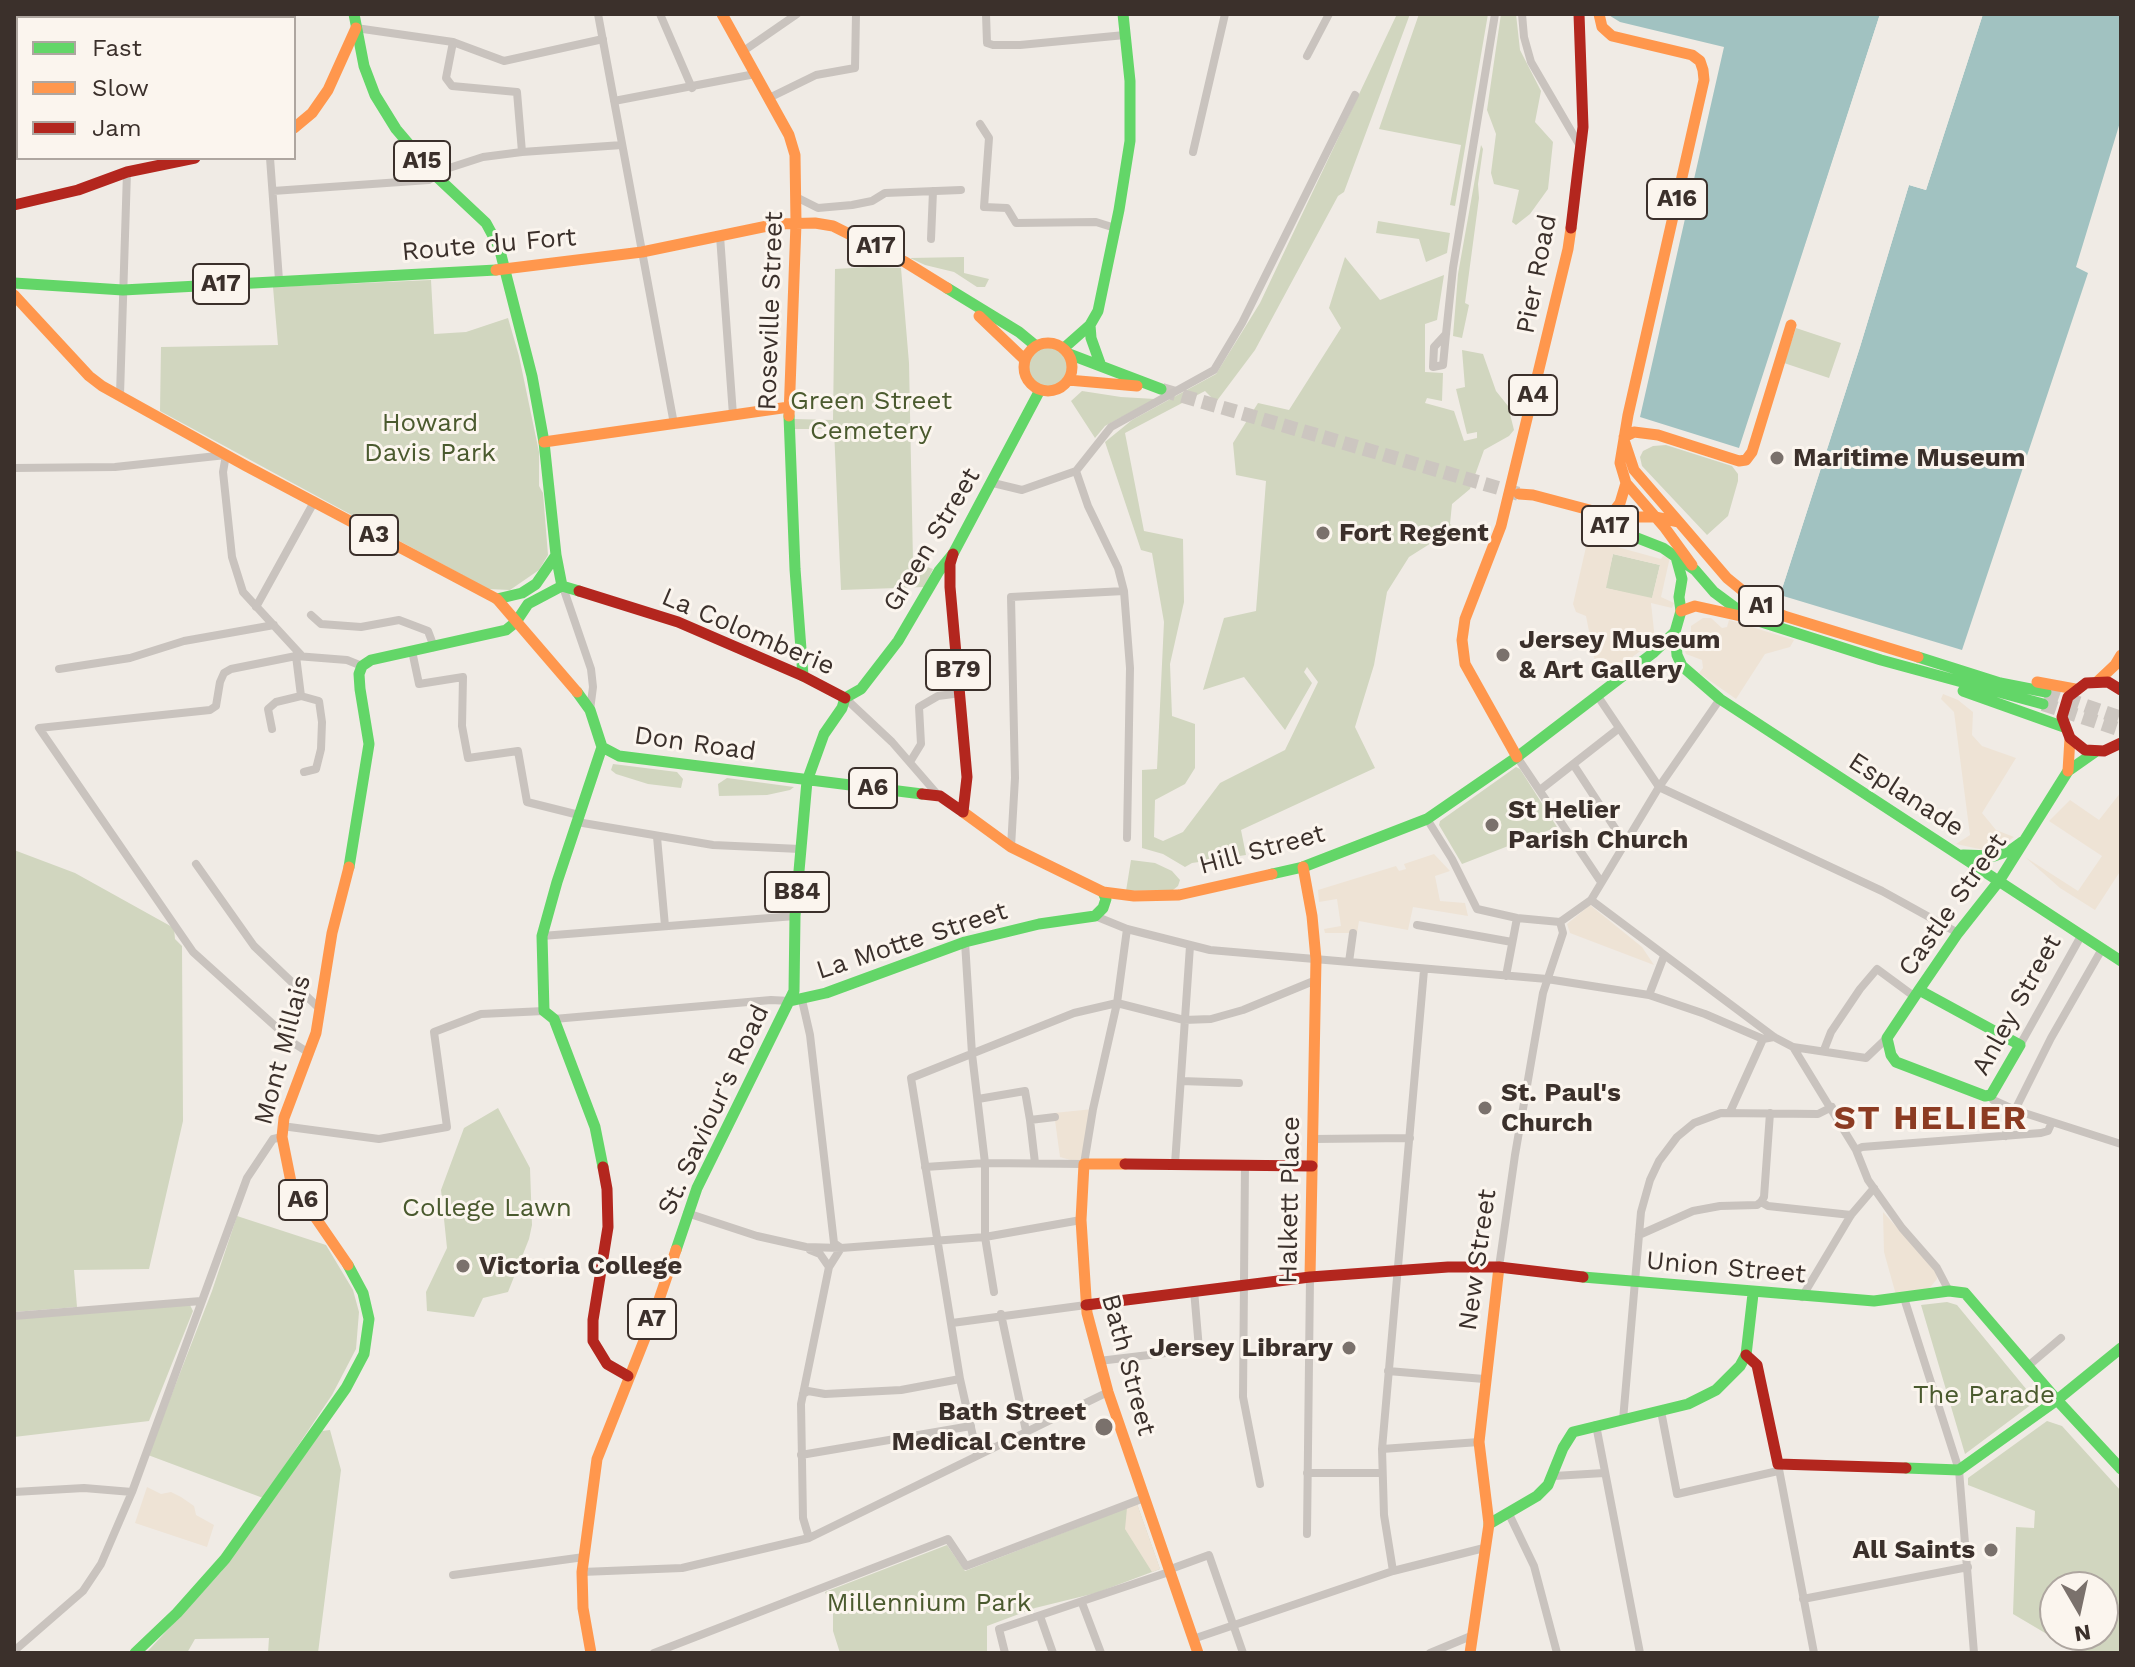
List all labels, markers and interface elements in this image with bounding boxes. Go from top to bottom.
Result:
legend [16,16,296,160]
text: Fast [92,34,142,62]
text: Slow [92,74,149,102]
text: Jam [92,114,142,142]
road number: A15 [394,141,450,181]
road number: A16 [1647,179,1707,219]
street label: Roseville Street [752,211,790,411]
street label: Pier Road [1510,212,1564,336]
street label: Route du Fort [400,222,578,268]
road number: A17 [848,226,904,266]
road number: A17 [193,264,249,304]
road number: A4 [1509,375,1557,415]
park label: Green Street Cemetery [790,385,952,446]
park label: Howard Davis Park [364,407,496,468]
place label: Maritime Museum [1793,442,2025,474]
marker: Maritime Museum [1768,449,1786,467]
street label: Green Street [877,462,987,618]
road number: A17 [1582,506,1638,546]
road number: A3 [350,515,398,555]
place label: Fort Regent [1339,517,1489,549]
marker: Fort Regent [1314,524,1332,542]
street label: La Colomberie [657,582,839,682]
road number: A1 [1739,586,1783,626]
place label: Jersey Museum & Art Gallery [1519,624,1721,686]
marker: Jersey Museum & Art Gallery [1494,646,1512,664]
road number: B79 [926,650,990,690]
street label: Don Road [632,720,758,768]
street label: Esplanade [1842,746,1970,844]
road number: A6 [849,768,897,808]
place label: St Helier Parish Church [1508,794,1688,856]
marker: St Helier Parish Church [1483,816,1501,834]
street label: Hill Street [1196,818,1328,882]
street label: Castle Street [1892,828,2014,982]
road number: B84 [765,872,829,912]
street label: La Motte Street [813,895,1011,987]
street label: Anley Street [1966,929,2068,1081]
street label: Mont Millais [248,972,318,1128]
street label: St. Saviour's Road [652,1000,776,1220]
place label: St. Paul's Church [1501,1077,1621,1138]
marker: St. Paul's Church [1476,1099,1494,1117]
district label: ST HELIER [1834,1099,2028,1139]
street label: Halkett Place [1273,1116,1307,1284]
road number: A6 [279,1180,327,1220]
street label: New Street [1453,1187,1503,1333]
park label: College Lawn [402,1192,572,1224]
street label: Union Street [1645,1245,1807,1291]
place label: Victoria College [479,1250,682,1282]
marker: Victoria College [454,1257,472,1275]
street label: Bath Street [1094,1291,1162,1439]
road number: A7 [628,1299,676,1339]
place label: Jersey Library [1149,1332,1333,1364]
marker: Jersey Library [1340,1339,1358,1357]
park label: The Parade [1913,1379,2055,1411]
place label: Bath Street Medical Centre [892,1396,1086,1458]
marker: Bath Street Medical Centre [1093,1416,1115,1438]
place label: All Saints [1852,1534,1975,1566]
marker: All Saints [1982,1541,2000,1559]
north arrow [2039,1571,2119,1651]
park label: Millennium Park [827,1587,1031,1619]
text: N [2073,1620,2093,1647]

